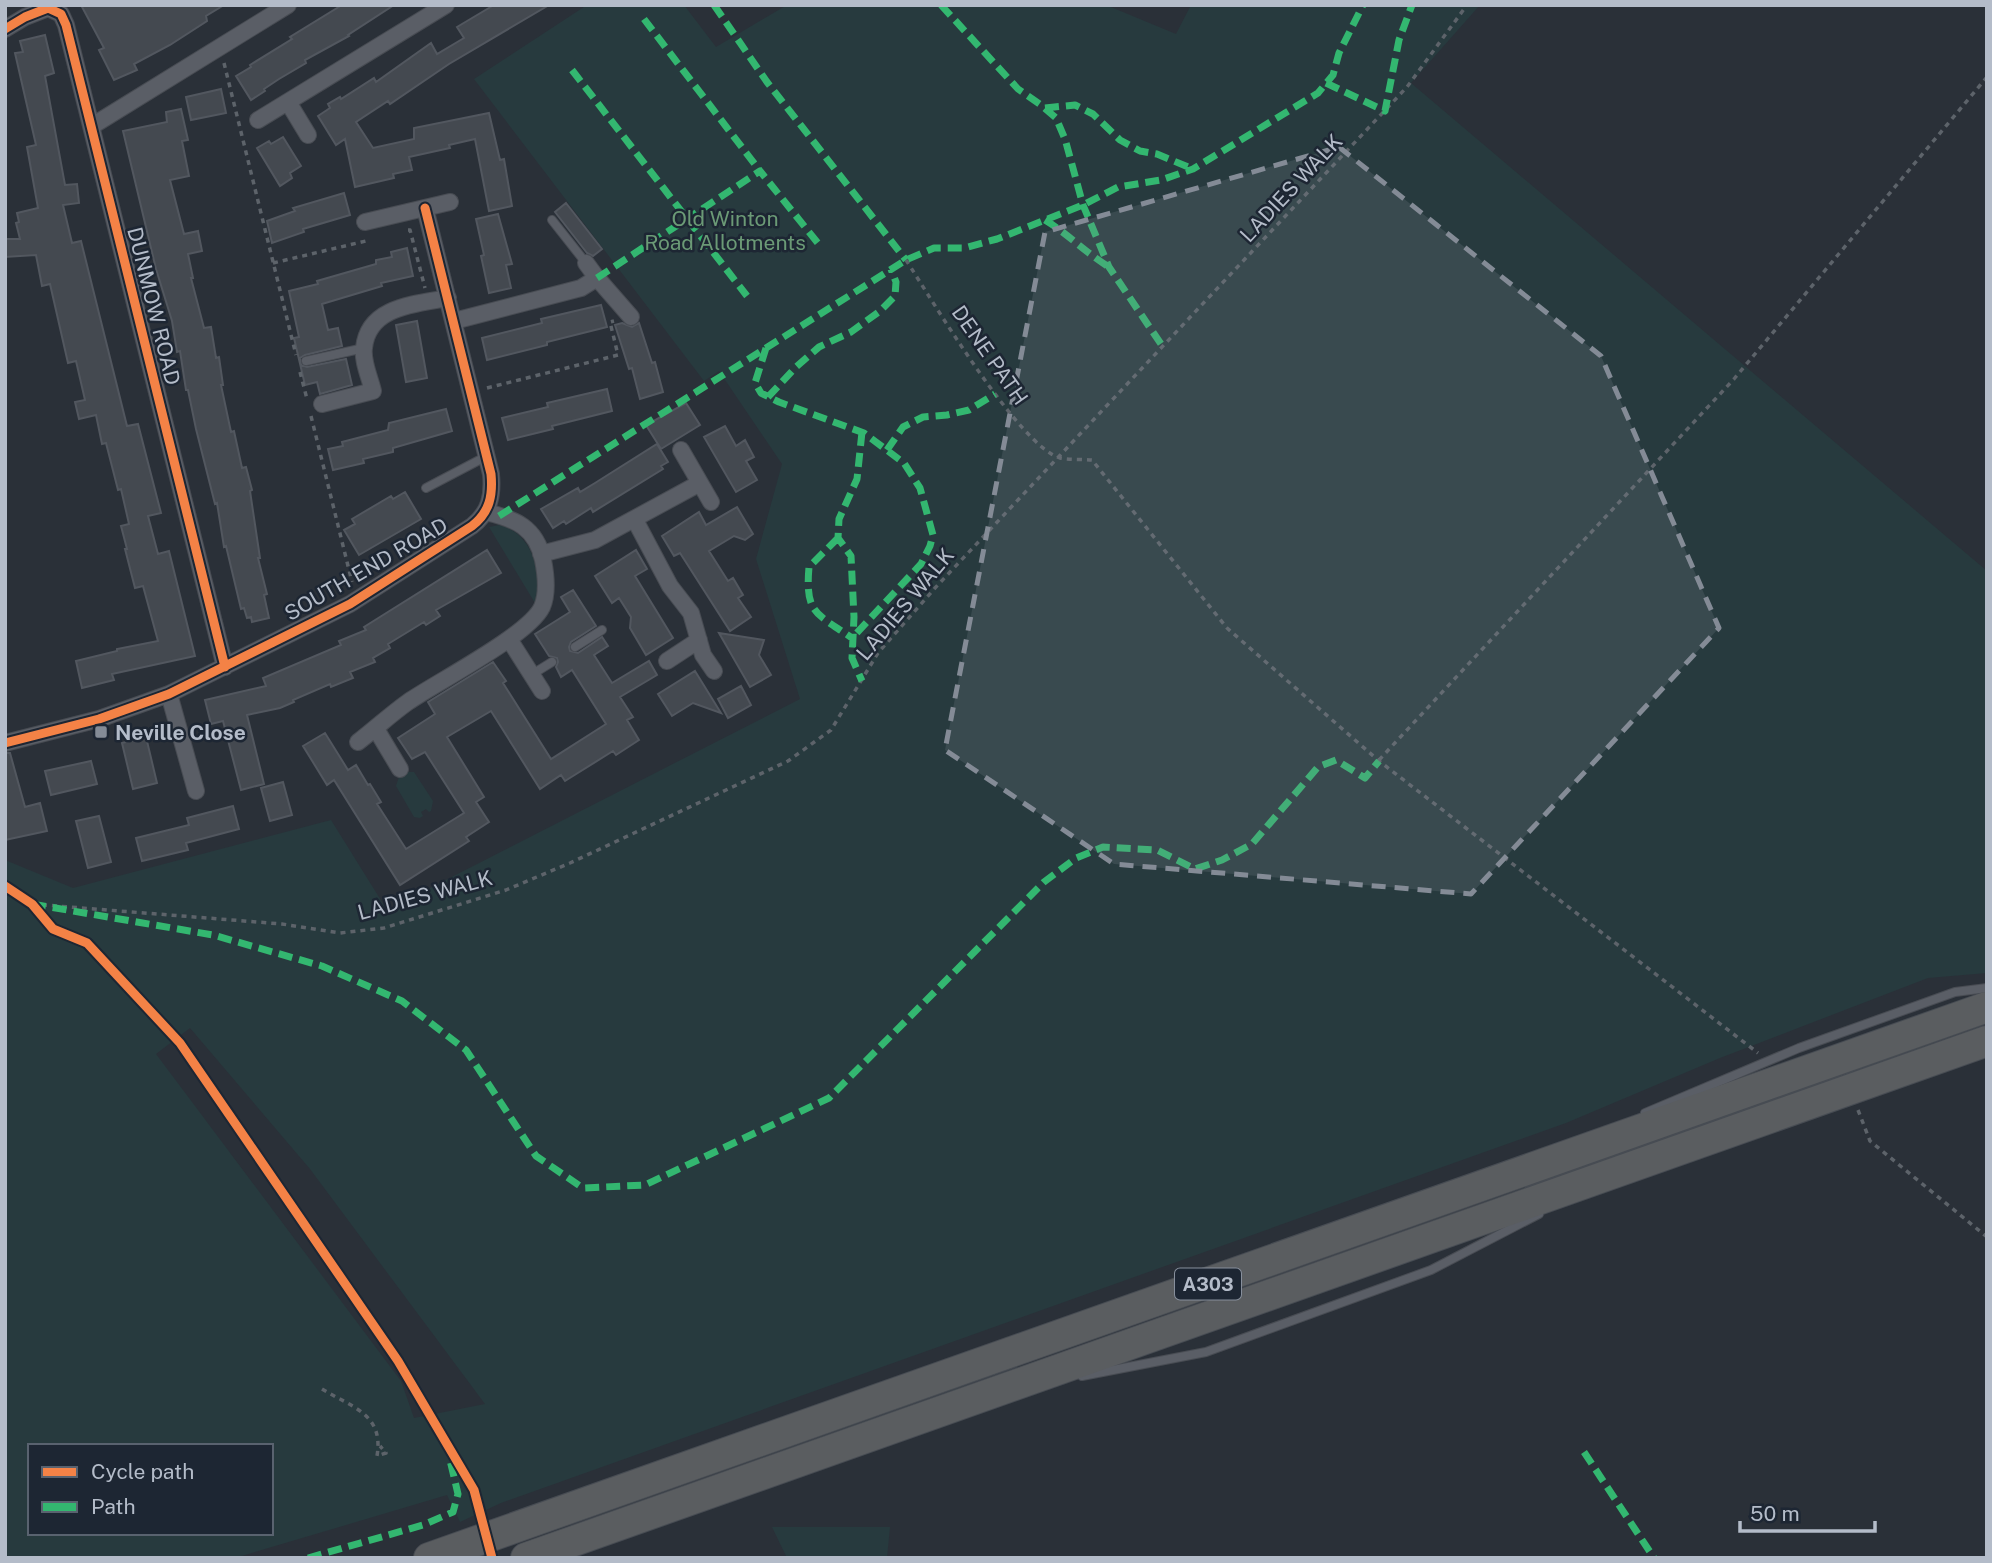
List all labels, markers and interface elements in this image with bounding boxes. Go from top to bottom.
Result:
street label: LADIES WALK [1235,129,1347,247]
park label: Old Winton Road Allotments [644,206,806,255]
street label: DUNMOW ROAD [122,224,186,388]
street label: DENE PATH [947,301,1033,409]
street label: SOUTH END ROAD [280,512,452,626]
street label: LADIES WALK [851,543,959,665]
place label: Neville Close [115,720,246,745]
marker: Neville Close [93,724,109,740]
street label: LADIES WALK [355,865,495,925]
road number: A303 [1175,1268,1241,1300]
legend [28,1444,273,1535]
text: Cycle path [91,1459,194,1484]
scale bar [1740,1490,1875,1534]
text: Path [91,1494,136,1519]
text: 50 m [1750,1501,1800,1526]

